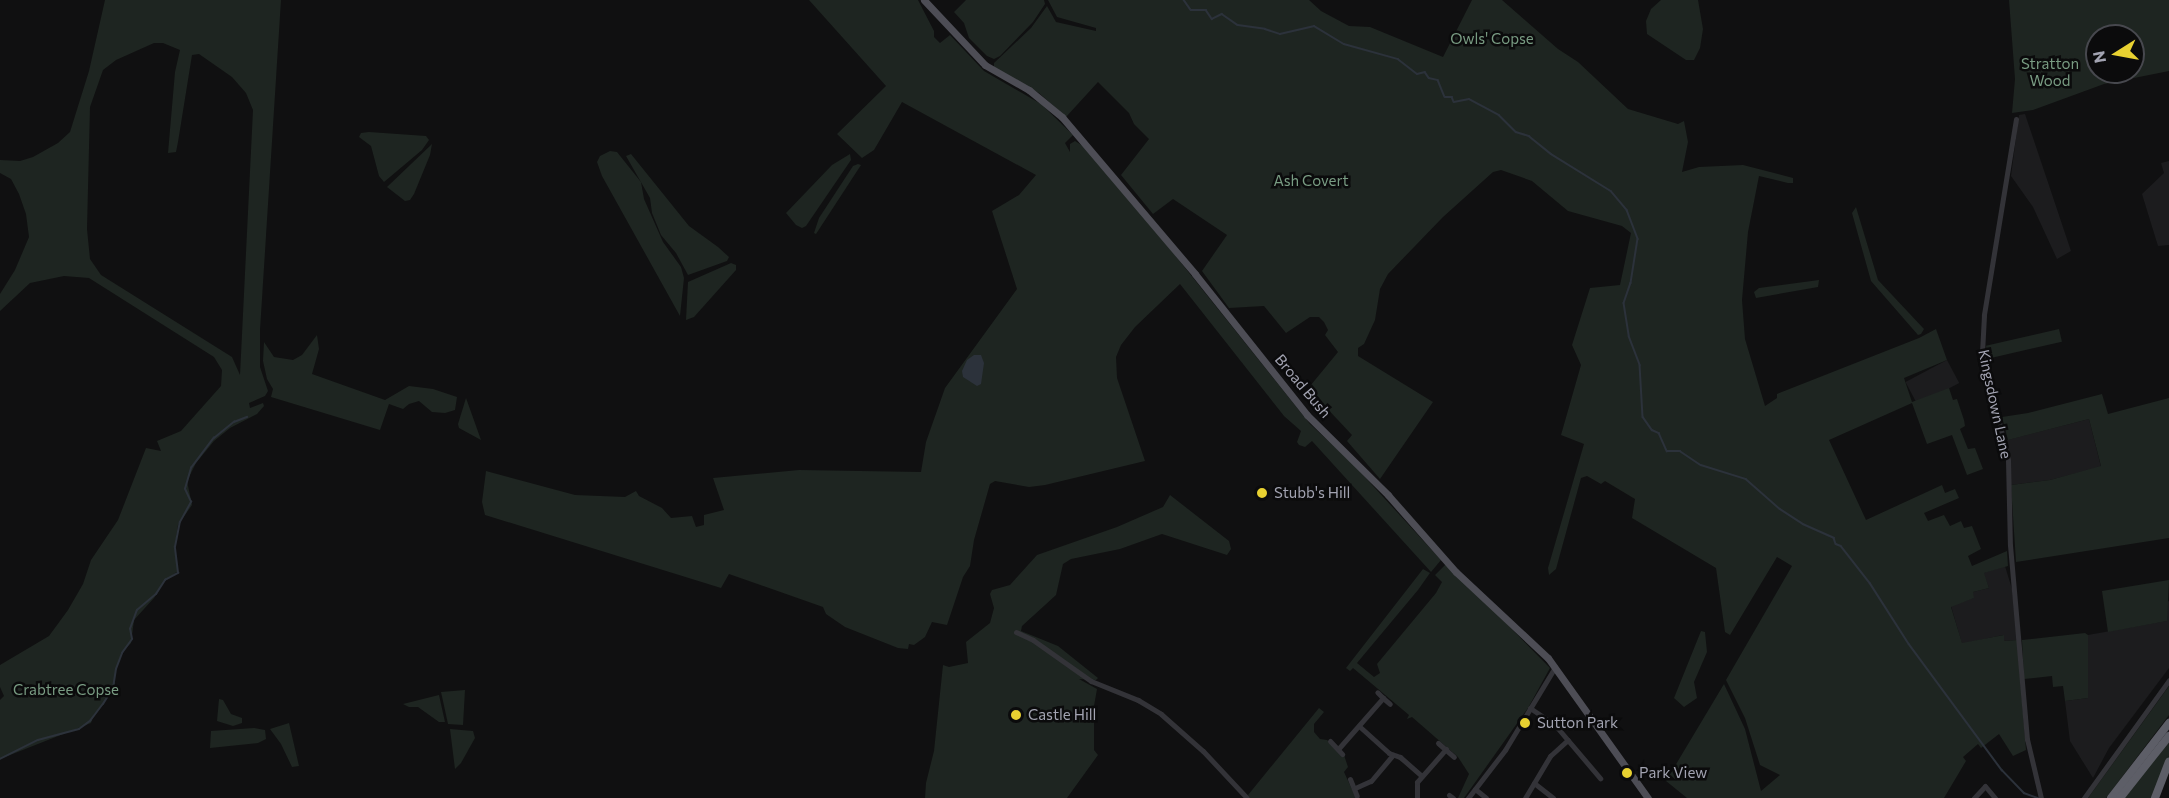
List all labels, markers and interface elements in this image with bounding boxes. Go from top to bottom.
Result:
north arrow [2085,24,2145,84]
park label: Owls' Copse [1450,30,1534,48]
text: N [2088,49,2109,65]
park label: Stratton Wood [2021,54,2079,89]
park label: Ash Covert [1273,172,1349,190]
street label: Kingsdown Lane [1975,348,2015,460]
street label: Broad Bush [1271,351,1335,421]
place label: Stubb's Hill [1274,484,1350,502]
marker: Stubb's Hill [1255,486,1269,500]
park label: Crabtree Copse [13,681,119,699]
place label: Castle Hill [1028,706,1096,724]
marker: Castle Hill [1009,708,1023,722]
place label: Sutton Park [1537,714,1618,732]
marker: Sutton Park [1518,716,1532,730]
place label: Park View [1639,764,1707,782]
marker: Park View [1620,766,1634,780]

